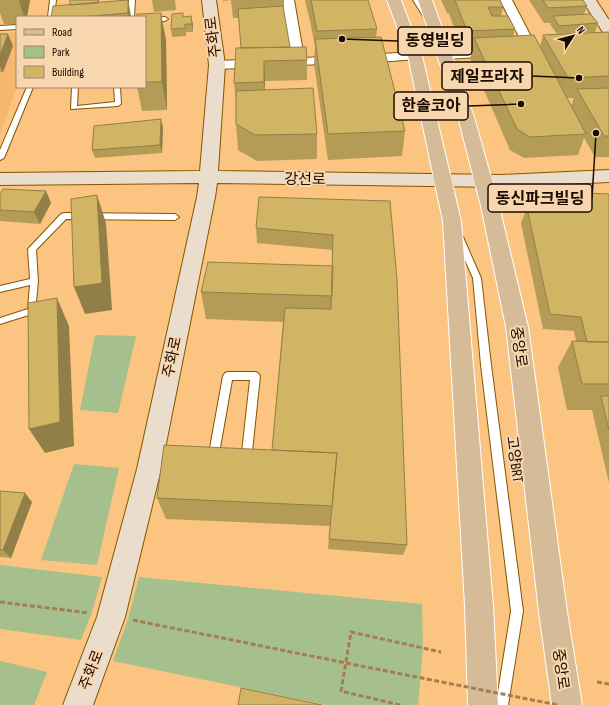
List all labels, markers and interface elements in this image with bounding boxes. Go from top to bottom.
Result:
street label: 주화로 [202,15,225,59]
legend [16,16,146,88]
north arrow [553,16,593,56]
text: N [574,24,588,37]
text: Road [52,25,72,40]
callout: 동영빌딩 [398,27,472,55]
text: 동영빌딩 [406,32,464,51]
text: Park [52,45,70,60]
callout: 제일프라자 [442,62,532,90]
text: Building [52,65,84,80]
text: 제일프라자 [450,68,524,87]
callout: 한솔코아 [394,92,468,120]
text: 한솔코아 [402,96,461,116]
street label: 강선로 [284,170,326,189]
callout: 동신파크빌딩 [488,184,592,212]
text: 동신파크빌딩 [496,190,584,209]
street label: 중앙로 [506,325,531,369]
street label: 주화로 [159,335,186,379]
street label: 고양BRT [502,434,527,484]
street label: 주화로 [75,647,108,693]
street label: 중앙로 [548,647,573,691]

